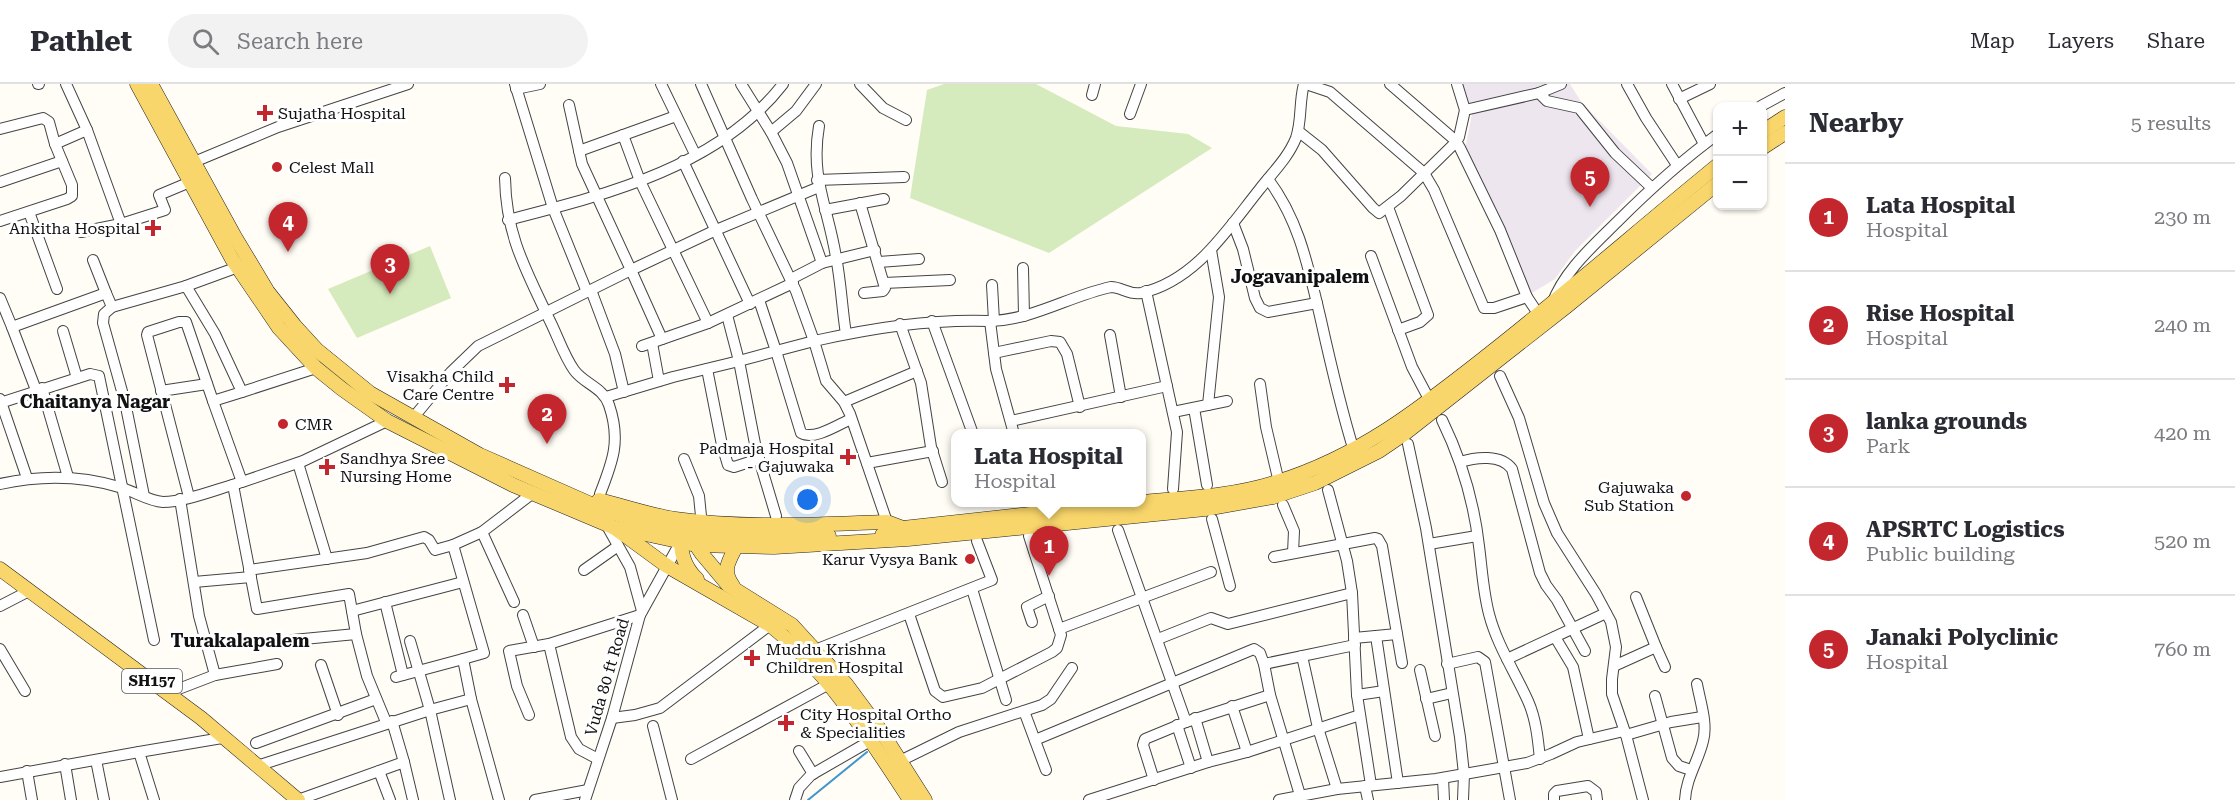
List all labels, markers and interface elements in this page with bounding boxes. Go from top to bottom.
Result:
search box [168,14,588,68]
text: Pathlet [30,25,132,58]
icon: search [189,25,222,58]
text: Search here [237,29,363,54]
text: Map [1970,29,2015,53]
text: Layers [2048,29,2114,53]
text: Share [2147,29,2205,53]
map controls [1713,102,1767,210]
button: + [1713,102,1767,156]
marker: Sujatha Hospital [256,104,274,122]
place label: Sujatha Hospital [278,104,406,123]
text: Nearby [1809,108,1903,138]
text: 5 results [2131,111,2211,135]
button: − [1713,156,1767,210]
place label: Celest Mall [289,158,374,177]
pin: 5 [1570,158,1610,207]
marker: Celest Mall [270,160,284,174]
text: Lata Hospital [1866,193,2015,218]
pin: 4 [268,202,308,252]
text: 1 [1823,205,1834,229]
text: 230 m [2154,205,2211,229]
text: Hospital [1866,218,1948,242]
place label: Ankitha Hospital [9,219,140,238]
marker: Ankitha Hospital [144,219,162,237]
pin: 3 [370,244,410,294]
district label: Jogavanipalem [1231,266,1370,287]
text: Rise Hospital [1866,301,2014,326]
text: 2 [1823,313,1834,337]
text: 240 m [2154,313,2211,337]
text: Hospital [1866,326,1948,350]
place label: Visakha Child Care Centre [387,367,494,404]
marker: Visakha Child Care Centre [498,376,516,394]
district label: Chaitanya Nagar [20,391,170,412]
pin: 2 [528,394,566,444]
text: lanka grounds [1866,409,2027,434]
place label: CMR [295,415,333,434]
marker: CMR [276,417,290,431]
text: 3 [1823,421,1834,445]
text: 420 m [2154,421,2211,445]
popup [951,429,1146,507]
text: Park [1866,434,1910,458]
place label: Padmaja Hospital - Gajuwaka [699,439,834,476]
text: Lata Hospital [974,444,1123,469]
marker: Padmaja Hospital - Gajuwaka [839,448,857,466]
place label: Sandhya Sree Nursing Home [340,449,452,486]
marker: Sandhya Sree Nursing Home [318,458,336,476]
text: Hospital [974,469,1056,493]
place label: Gajuwaka Sub Station [1584,478,1674,515]
your location [793,485,822,514]
marker: Gajuwaka Sub Station [1679,489,1693,503]
text: APSRTC Logistics [1866,517,2065,542]
pin: 1 [1030,526,1068,576]
text: 4 [1823,529,1834,553]
text: 520 m [2154,529,2211,553]
text: Public building [1866,542,2015,566]
place label: Karur Vysya Bank [822,550,958,569]
marker: Karur Vysya Bank [963,552,977,566]
street label: Vuda 80 ft Road [581,616,633,738]
text: Janaki Polyclinic [1866,625,2058,650]
district label: Turakalapalem [170,630,310,651]
text: 5 [1823,637,1834,661]
text: 760 m [2154,637,2211,661]
place label: Muddu Krishna Children Hospital [766,640,903,677]
marker: Muddu Krishna Children Hospital [743,649,761,667]
text: Hospital [1866,650,1948,674]
road number: SH157 [122,669,182,693]
place label: City Hospital Ortho & Specialities [800,705,952,742]
marker: City Hospital Ortho & Specialities [777,714,795,732]

